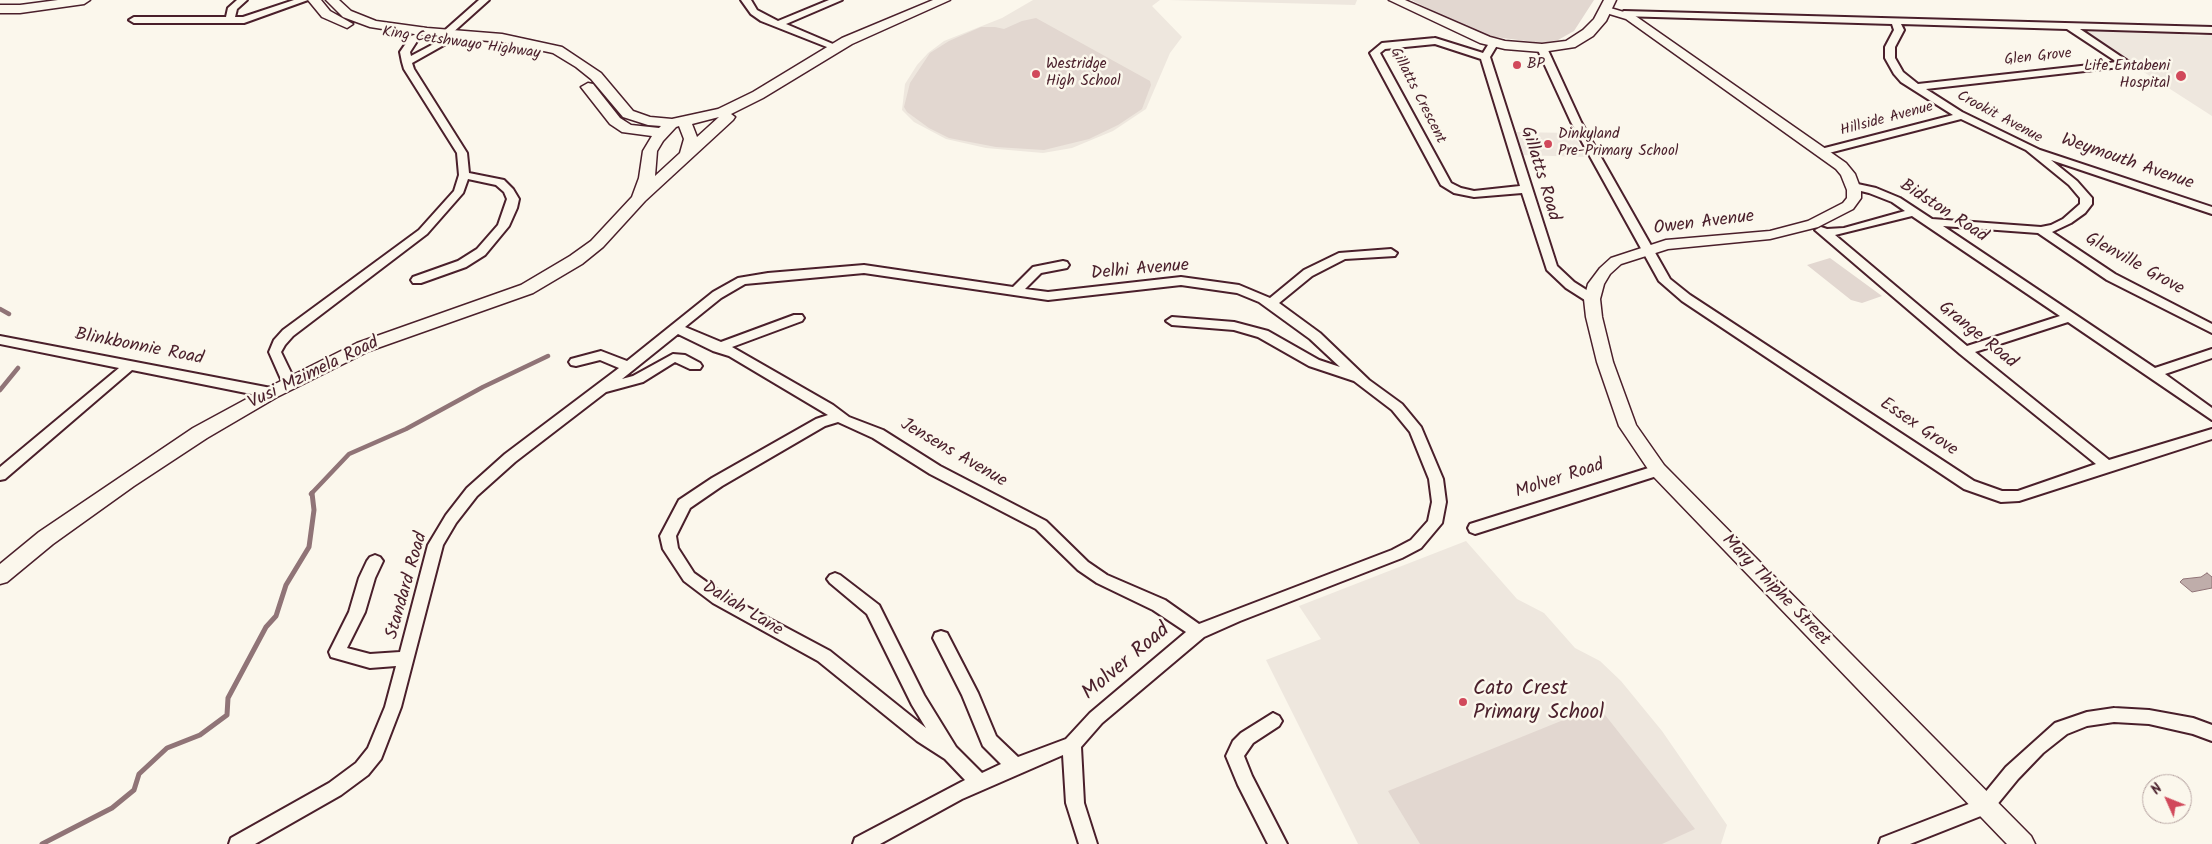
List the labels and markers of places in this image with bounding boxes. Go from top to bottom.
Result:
place label: Westridge High School [1046,56,1121,91]
place label: BP [1527,56,1545,74]
place label: Life Entabeni Hospital [2084,58,2170,93]
marker: BP [1511,59,1523,71]
marker: Westridge High School [1030,68,1042,80]
marker: Life Entabeni Hospital [2174,69,2188,83]
place label: Dinkyland Pre-Primary School [1558,126,1678,161]
marker: Dinkyland Pre-Primary School [1542,138,1554,150]
place label: Cato Crest Primary School [1473,677,1604,727]
marker: Cato Crest Primary School [1457,696,1469,708]

